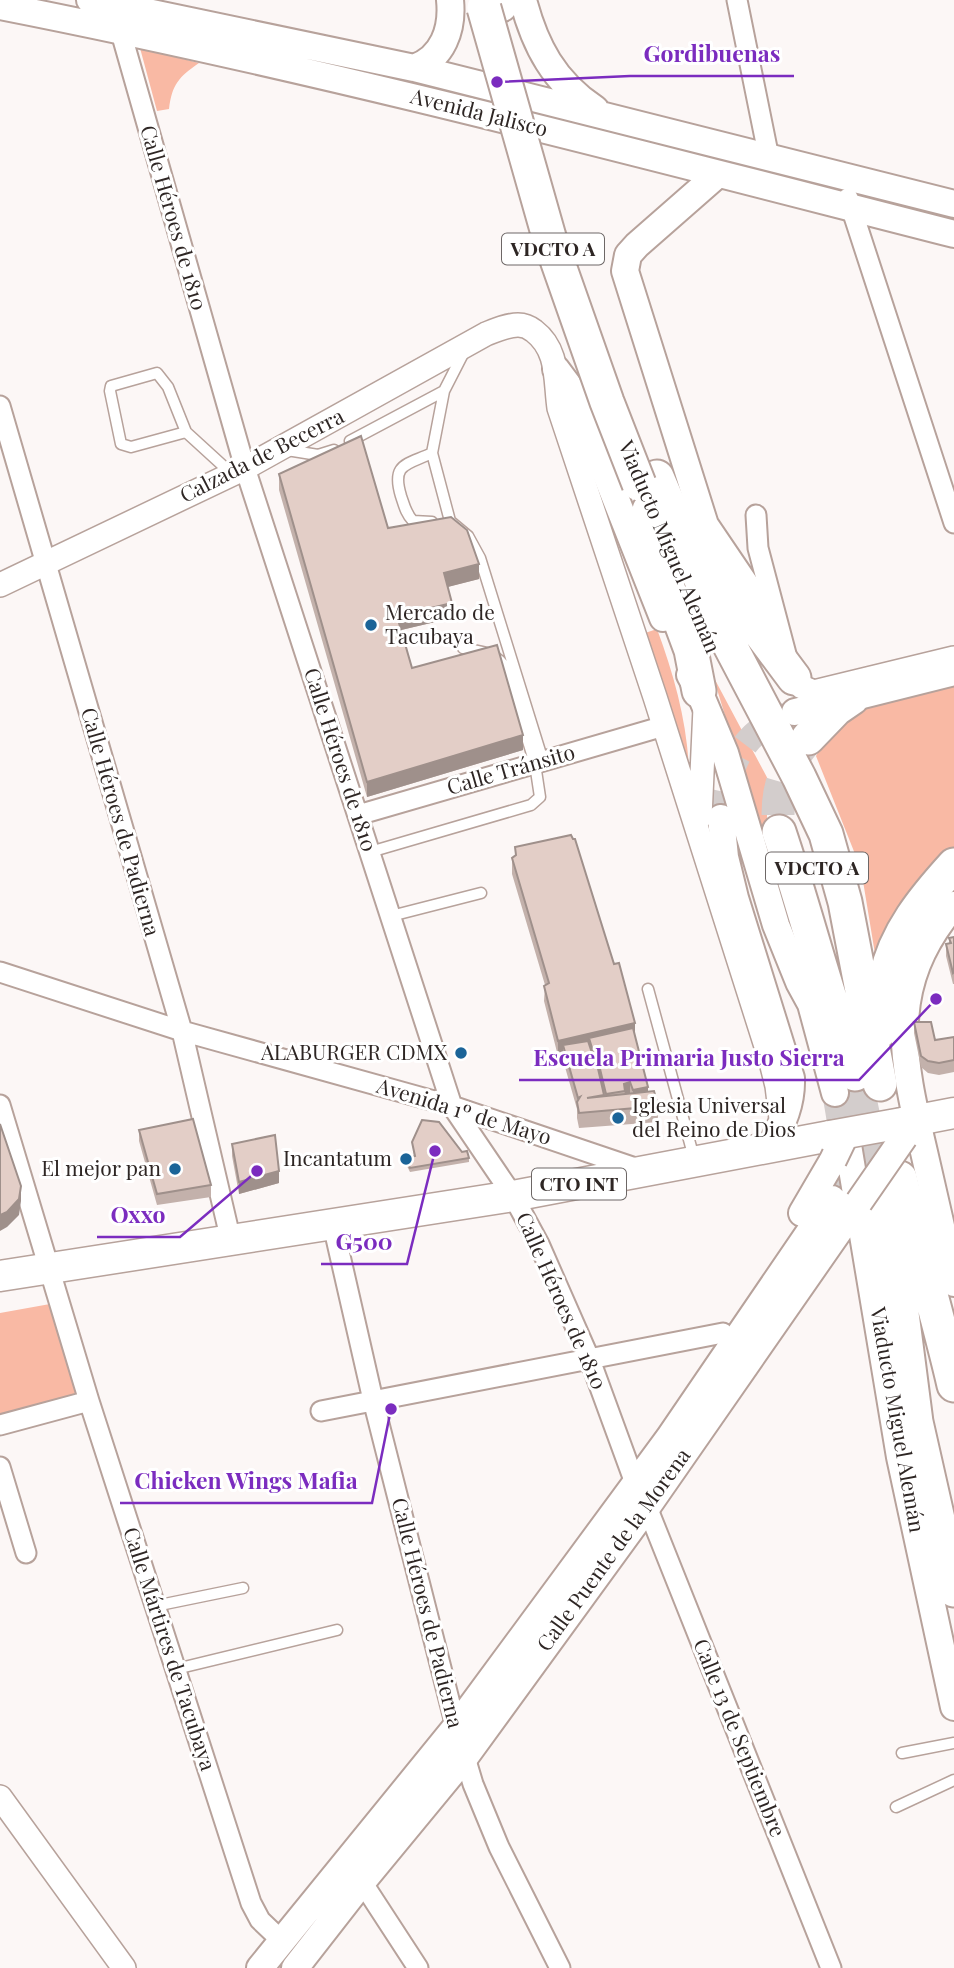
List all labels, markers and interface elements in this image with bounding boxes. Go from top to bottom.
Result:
callout: Gordibuenas [630,32,794,76]
text: Gordibuenas [644,37,780,68]
street label: Avenida Jalisco [407,80,551,142]
street label: Calle Héroes de 1810 [135,122,215,313]
road number: VDCTO A [502,233,604,264]
street label: Calzada de Becerra [174,400,348,508]
street label: Viaducto Miguel Alemán [613,435,728,657]
place label: Mercado de Tacubaya [385,597,495,649]
marker: Mercado de Tacubaya [363,617,379,633]
street label: Calle Héroes de 1810 [299,664,385,855]
street label: Calle Héroes de Padierna [76,704,168,939]
street label: Calle Tránsito [443,736,578,800]
road number: VDCTO A [766,852,868,884]
callout: Escuela Primaria Justo Sierra [519,1036,859,1080]
place label: ALABURGER CDMX [260,1037,448,1065]
text: Escuela Primaria Justo Sierra [533,1041,845,1072]
marker: ALABURGER CDMX [453,1045,469,1061]
street label: Avenida 1º de Mayo [373,1070,555,1150]
place label: Iglesia Universal del Reino de Dios [632,1090,796,1142]
marker: Iglesia Universal del Reino de Dios [610,1110,626,1126]
place label: Incantatum [283,1143,392,1171]
marker: Incantatum [398,1151,414,1167]
place label: El mejor pan [41,1153,161,1181]
marker: El mejor pan [167,1161,183,1177]
road number: CTO INT [532,1168,626,1200]
callout: Oxxo [97,1193,180,1237]
text: Oxxo [110,1198,166,1229]
street label: Calle Héroes de 1810 [511,1207,615,1393]
callout: G500 [321,1220,407,1264]
text: G500 [335,1225,393,1256]
street label: Viaducto Miguel Alemán [865,1304,933,1535]
street label: Calle Puente de la Morena [529,1441,696,1656]
callout: Chicken Wings Mafia [120,1459,372,1503]
text: Chicken Wings Mafia [134,1464,358,1495]
street label: Calle Héroes de Padierna [387,1494,471,1731]
street label: Calle Mártires de Tacubaya [118,1523,224,1774]
street label: Calle 13 de Septiembre [688,1634,793,1840]

